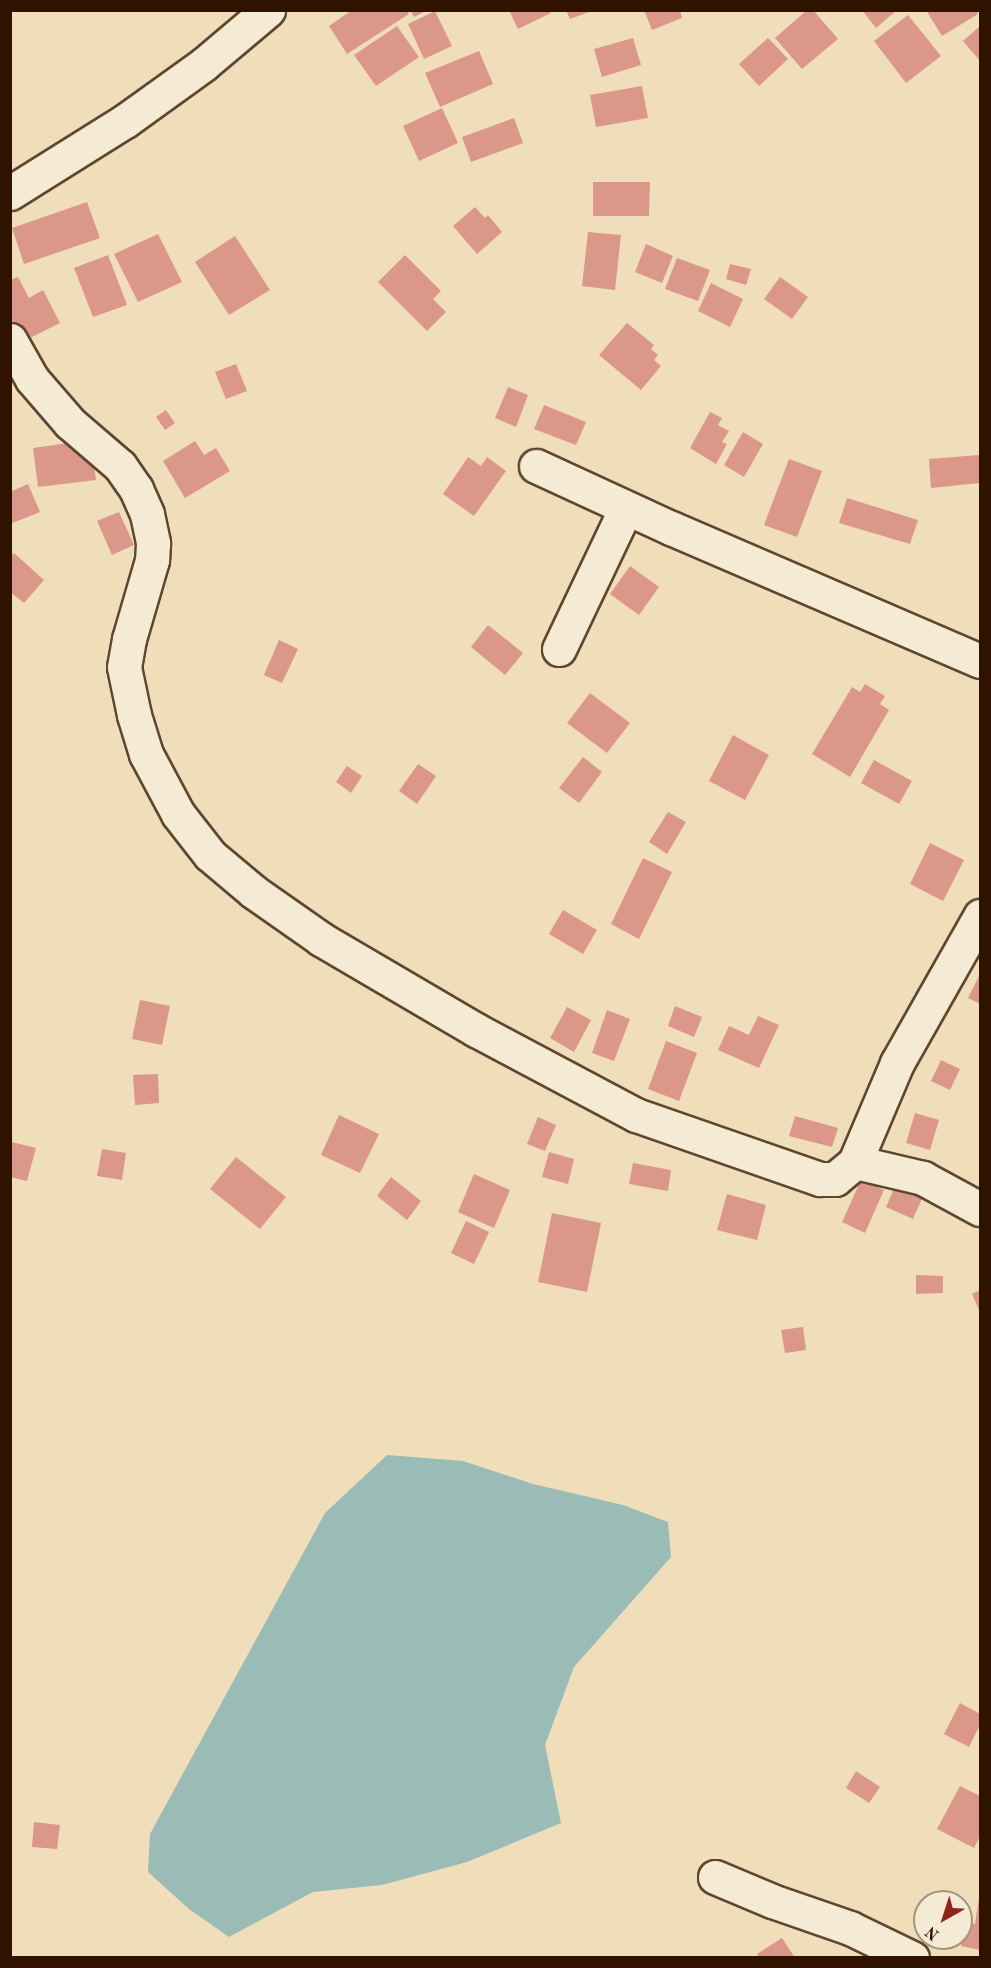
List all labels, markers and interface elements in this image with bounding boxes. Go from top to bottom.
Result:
north arrow [913,1890,973,1950]
text: N [923,1922,943,1943]

